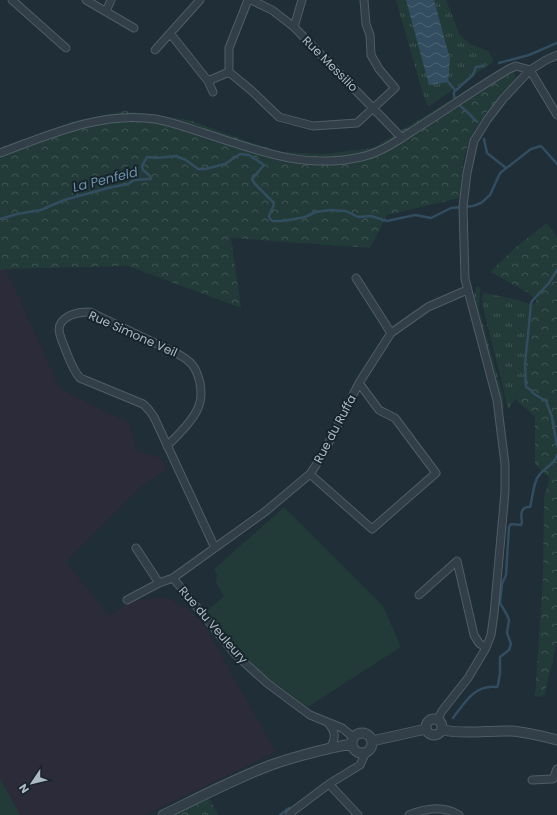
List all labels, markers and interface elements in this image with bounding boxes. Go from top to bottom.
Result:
street label: Rue Messilio [299,32,362,95]
water label: La Penfeld [71,162,140,197]
street label: Rue Simone Veil [86,306,180,361]
street label: Rue du Ruffa [309,391,360,466]
street label: Rue du Veuleury [175,582,252,667]
north arrow [12,763,52,803]
text: N [15,781,33,797]

